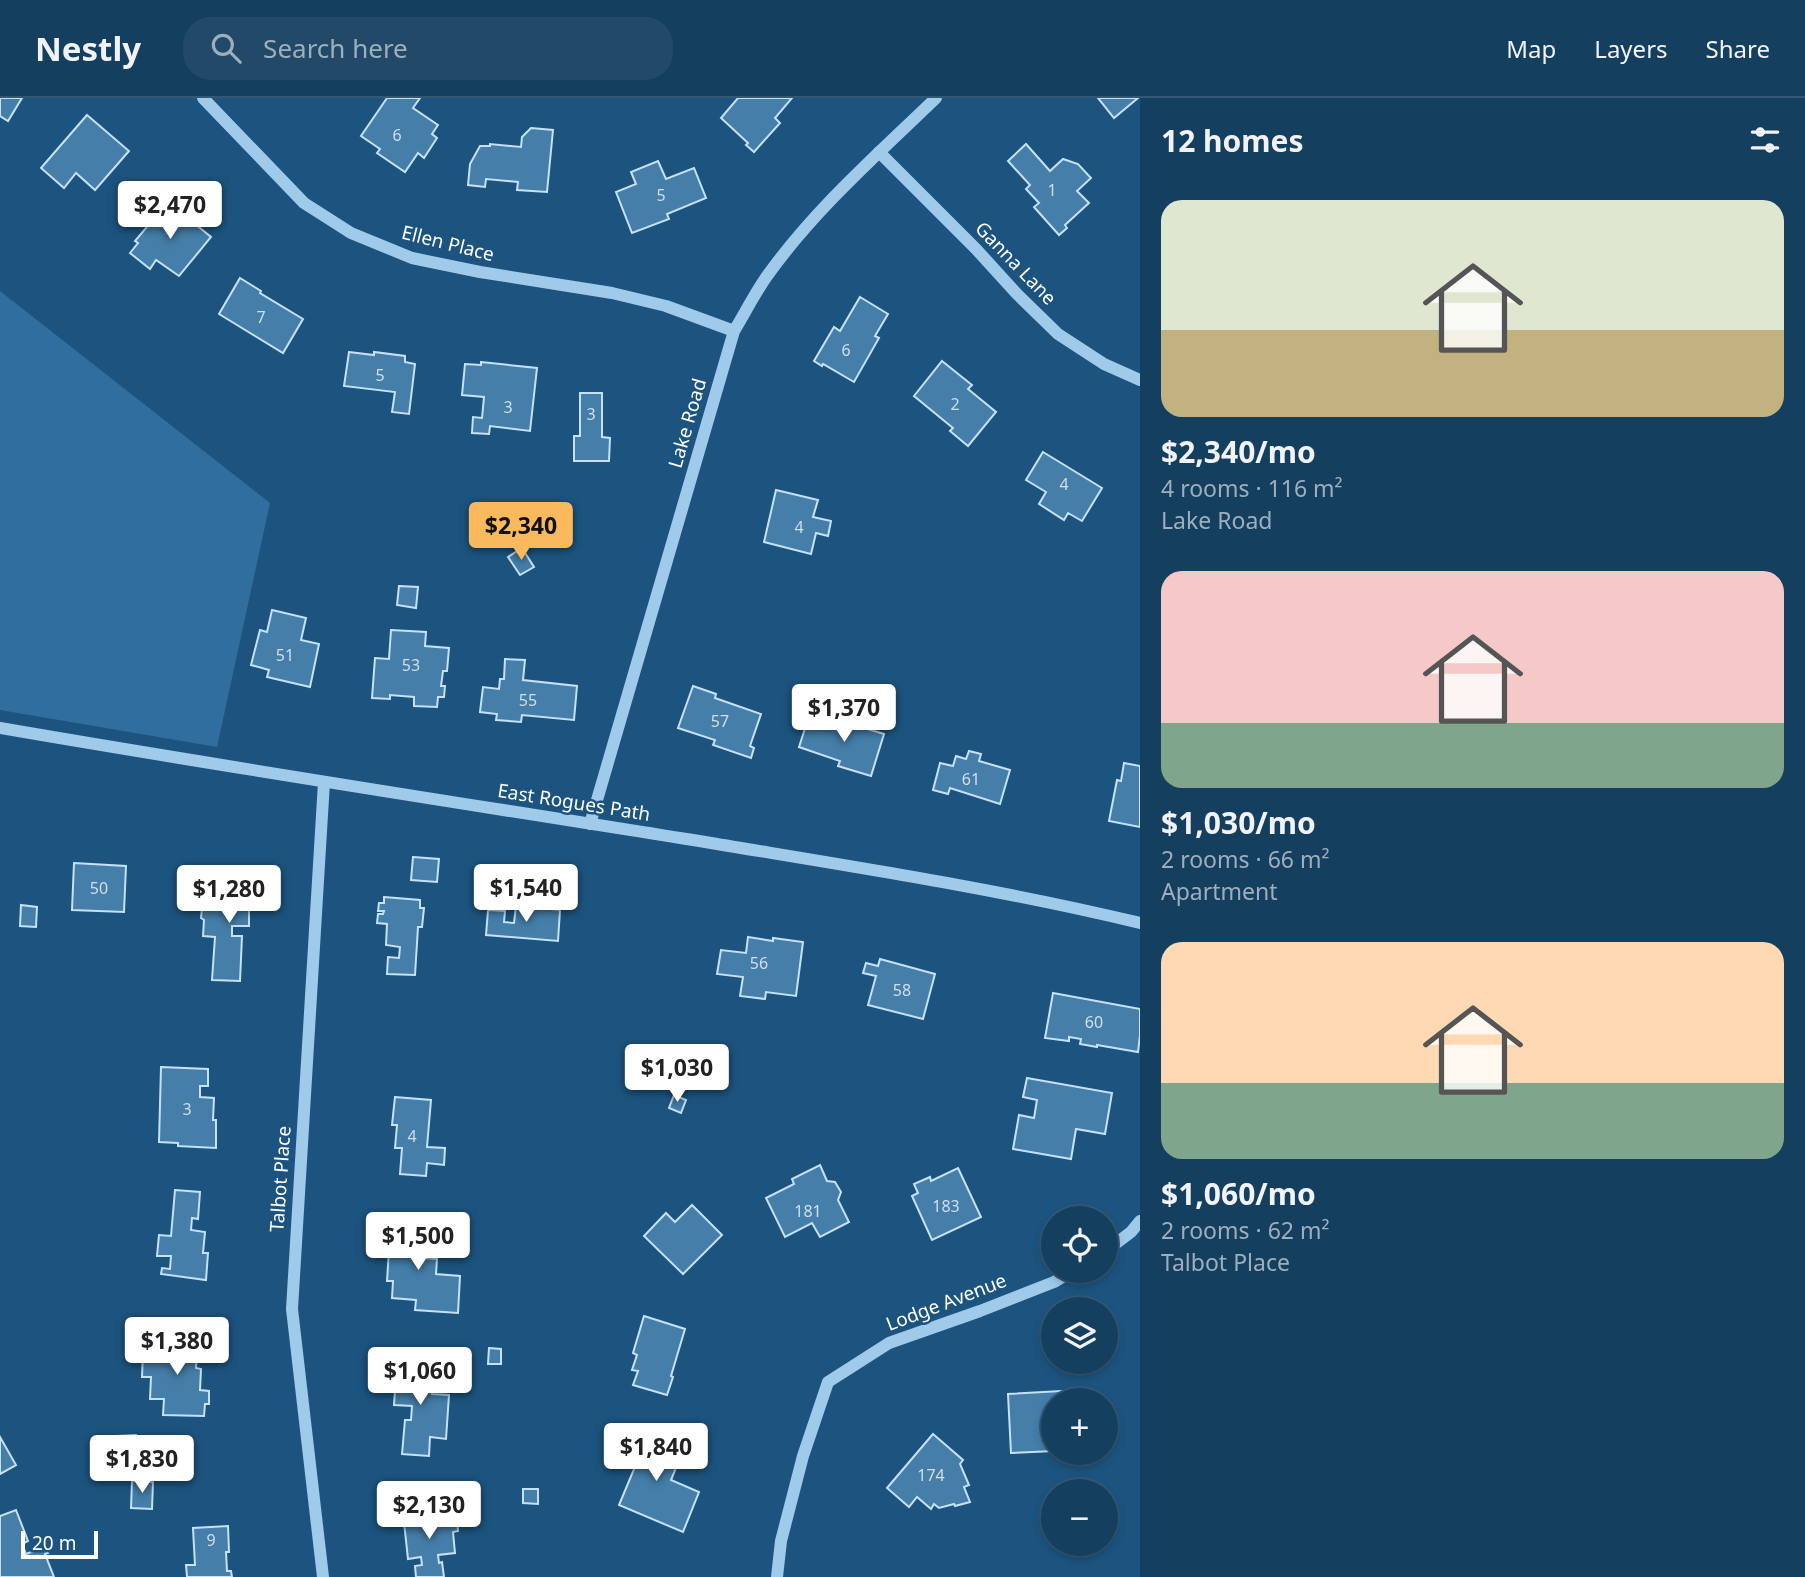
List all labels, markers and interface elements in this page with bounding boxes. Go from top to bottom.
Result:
search box [183,17,673,80]
text: Nestly [35,26,141,71]
icon: search [207,29,245,67]
text: Search here [263,30,408,66]
text: Map [1506,32,1556,65]
text: Layers [1594,32,1668,65]
text: Share [1706,32,1770,65]
text: 12 homes [1161,120,1304,161]
icon: filters [1746,121,1784,159]
house number: 6 [392,124,402,146]
house number: 1 [1047,179,1057,201]
pin: $2,470 [113,181,227,241]
house number: 5 [656,184,666,206]
text: $2,470 [134,188,206,220]
street label: Ganna Lane [970,216,1062,310]
street label: Ellen Place [399,219,497,267]
icon: home [1410,245,1536,371]
house number: 7 [256,306,266,328]
house number: 6 [841,339,851,361]
house number: 5 [375,364,385,386]
street label: Lake Road [662,375,712,471]
house number: 2 [950,393,960,415]
house number: 3 [503,396,513,418]
house number: 3 [586,403,596,425]
text: $2,340/mo [1161,431,1316,472]
text: 4 rooms · 116 m² [1161,472,1343,504]
house number: 4 [1059,473,1069,495]
pin: $2,340 [464,503,578,562]
text: Lake Road [1161,504,1272,536]
text: $2,340 [485,509,557,541]
house number: 4 [794,516,804,538]
icon: home [1410,616,1536,742]
house number: 51 [276,644,294,666]
house number: 53 [402,654,420,676]
pin: $1,370 [787,684,901,744]
house number: 55 [519,689,537,711]
text: $1,370 [808,691,880,723]
house number: 57 [711,710,729,732]
house number: 61 [962,768,980,790]
street label: East Rogues Path [496,777,652,827]
text: $1,030/mo [1161,802,1316,843]
text: 2 rooms · 66 m² [1161,843,1330,875]
pin: $1,540 [469,864,583,924]
pin: $1,280 [172,866,286,925]
text: $1,540 [490,871,562,903]
text: $1,280 [193,872,265,904]
text: Apartment [1161,875,1278,907]
house number: 50 [90,877,108,899]
house number: 56 [750,952,768,974]
house number: 58 [893,979,911,1001]
icon: home [1410,987,1536,1113]
house number: 60 [1085,1011,1103,1033]
pin: $1,030 [620,1044,734,1104]
text: $1,030 [641,1051,713,1083]
house number: 3 [182,1098,192,1120]
street label: Talbot Place [263,1125,297,1233]
house number: 4 [407,1125,417,1147]
text: $1,060/mo [1161,1173,1316,1214]
house number: 183 [932,1195,960,1217]
house number: 181 [794,1200,822,1222]
map controls [1041,1206,1118,1556]
button: locate [1041,1206,1118,1283]
pin: $1,500 [361,1212,475,1272]
text: 2 rooms · 62 m² [1161,1214,1330,1246]
text: $1,500 [382,1219,454,1251]
text: Talbot Place [1161,1246,1290,1278]
street label: Lodge Avenue [882,1267,1010,1337]
button: layers [1041,1297,1118,1374]
pin: $1,380 [120,1318,234,1377]
text: $1,380 [141,1324,213,1356]
pin: $1,060 [363,1348,477,1407]
text: $1,060 [384,1354,456,1386]
button: + [1041,1388,1118,1465]
pin: $1,840 [599,1424,713,1483]
text: $1,840 [620,1430,692,1462]
pin: $1,830 [85,1436,199,1495]
text: $1,830 [106,1442,178,1474]
house number: 174 [917,1464,945,1486]
button: − [1041,1479,1118,1556]
pin: $2,130 [372,1482,486,1541]
text: $2,130 [393,1488,465,1520]
scale bar [21,1528,98,1560]
house number: 9 [206,1529,216,1551]
text: 20 m [32,1530,76,1556]

